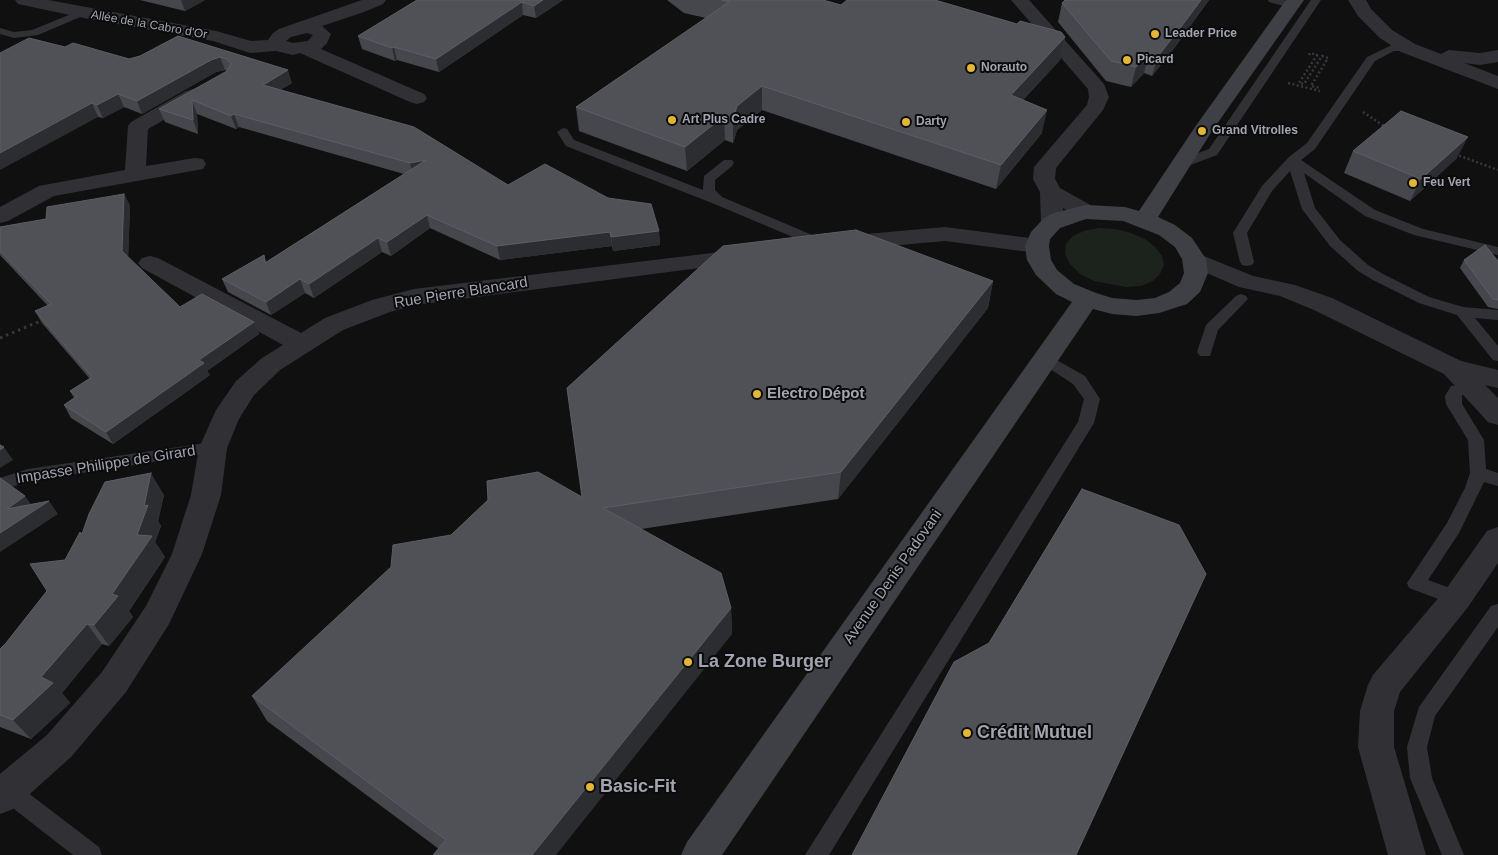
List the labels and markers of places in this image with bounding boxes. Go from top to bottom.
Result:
place label: Leader Price [1165,27,1237,41]
marker: Leader Price [1149,28,1161,40]
place label: Picard [1137,53,1174,67]
marker: Picard [1121,54,1133,66]
place label: Norauto [981,61,1027,75]
marker: Norauto [965,62,977,74]
place label: Art Plus Cadre [682,113,765,127]
marker: Art Plus Cadre [666,114,678,126]
place label: Darty [916,115,947,129]
marker: Darty [900,116,912,128]
place label: Grand Vitrolles [1212,124,1298,138]
marker: Grand Vitrolles [1196,125,1208,137]
place label: Feu Vert [1423,176,1470,190]
marker: Feu Vert [1407,177,1419,189]
place label: Electro Dépot [767,385,865,403]
marker: Electro Dépot [751,388,763,400]
place label: La Zone Burger [698,651,831,673]
marker: La Zone Burger [682,656,694,668]
place label: Crédit Mutuel [977,722,1092,744]
marker: Crédit Mutuel [961,727,973,739]
place label: Basic-Fit [600,776,676,798]
marker: Basic-Fit [584,781,596,793]

